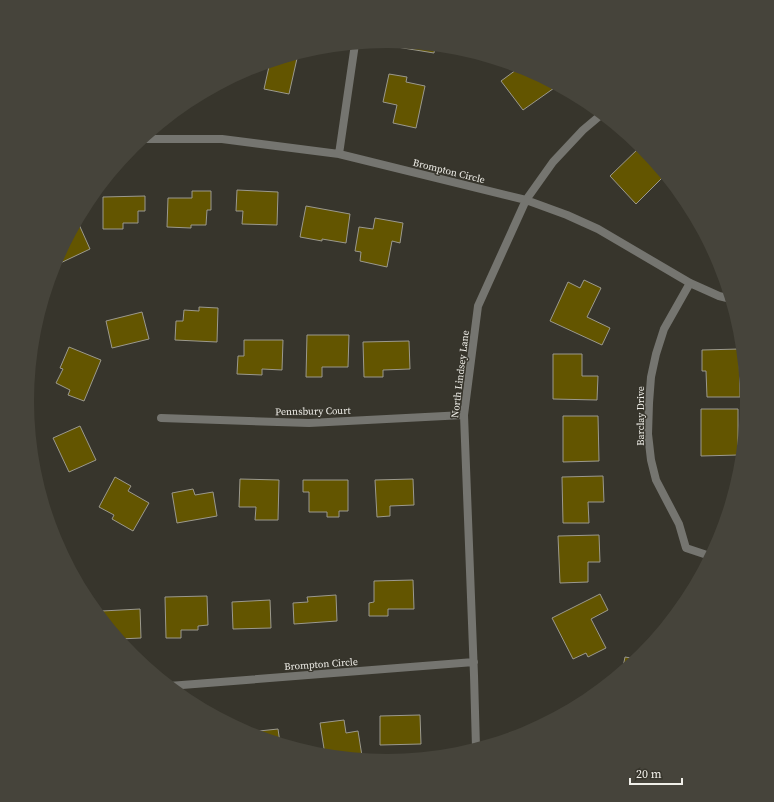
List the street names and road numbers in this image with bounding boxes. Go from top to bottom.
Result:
street label: Brompton Circle [412,156,486,186]
street label: North Lindsey Lane [448,329,472,419]
street label: Barclay Drive [634,386,647,446]
street label: Pennsbury Court [275,404,352,418]
street label: Brompton Circle [284,655,358,673]

